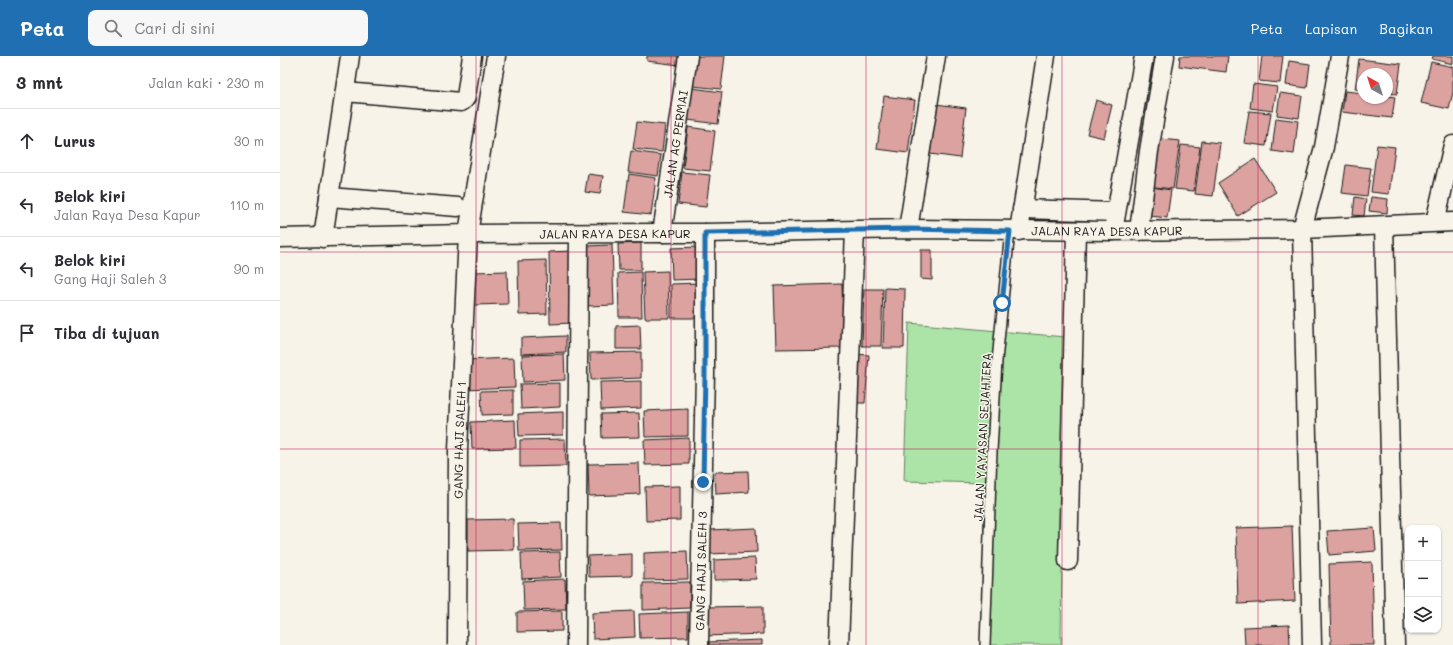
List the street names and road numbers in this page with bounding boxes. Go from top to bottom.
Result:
street label: JALAN AG PERMAI [659,89,691,199]
street label: JALAN RAYA DESA KAPUR [1031,222,1182,239]
street label: JALAN RAYA DESA KAPUR [539,225,690,242]
street label: JALAN YAYASAN SEJAHTERA [970,352,994,522]
street label: GANG HAJI SALEH 1 [450,381,469,499]
street label: GANG HAJI SALEH 3 [691,511,710,631]

